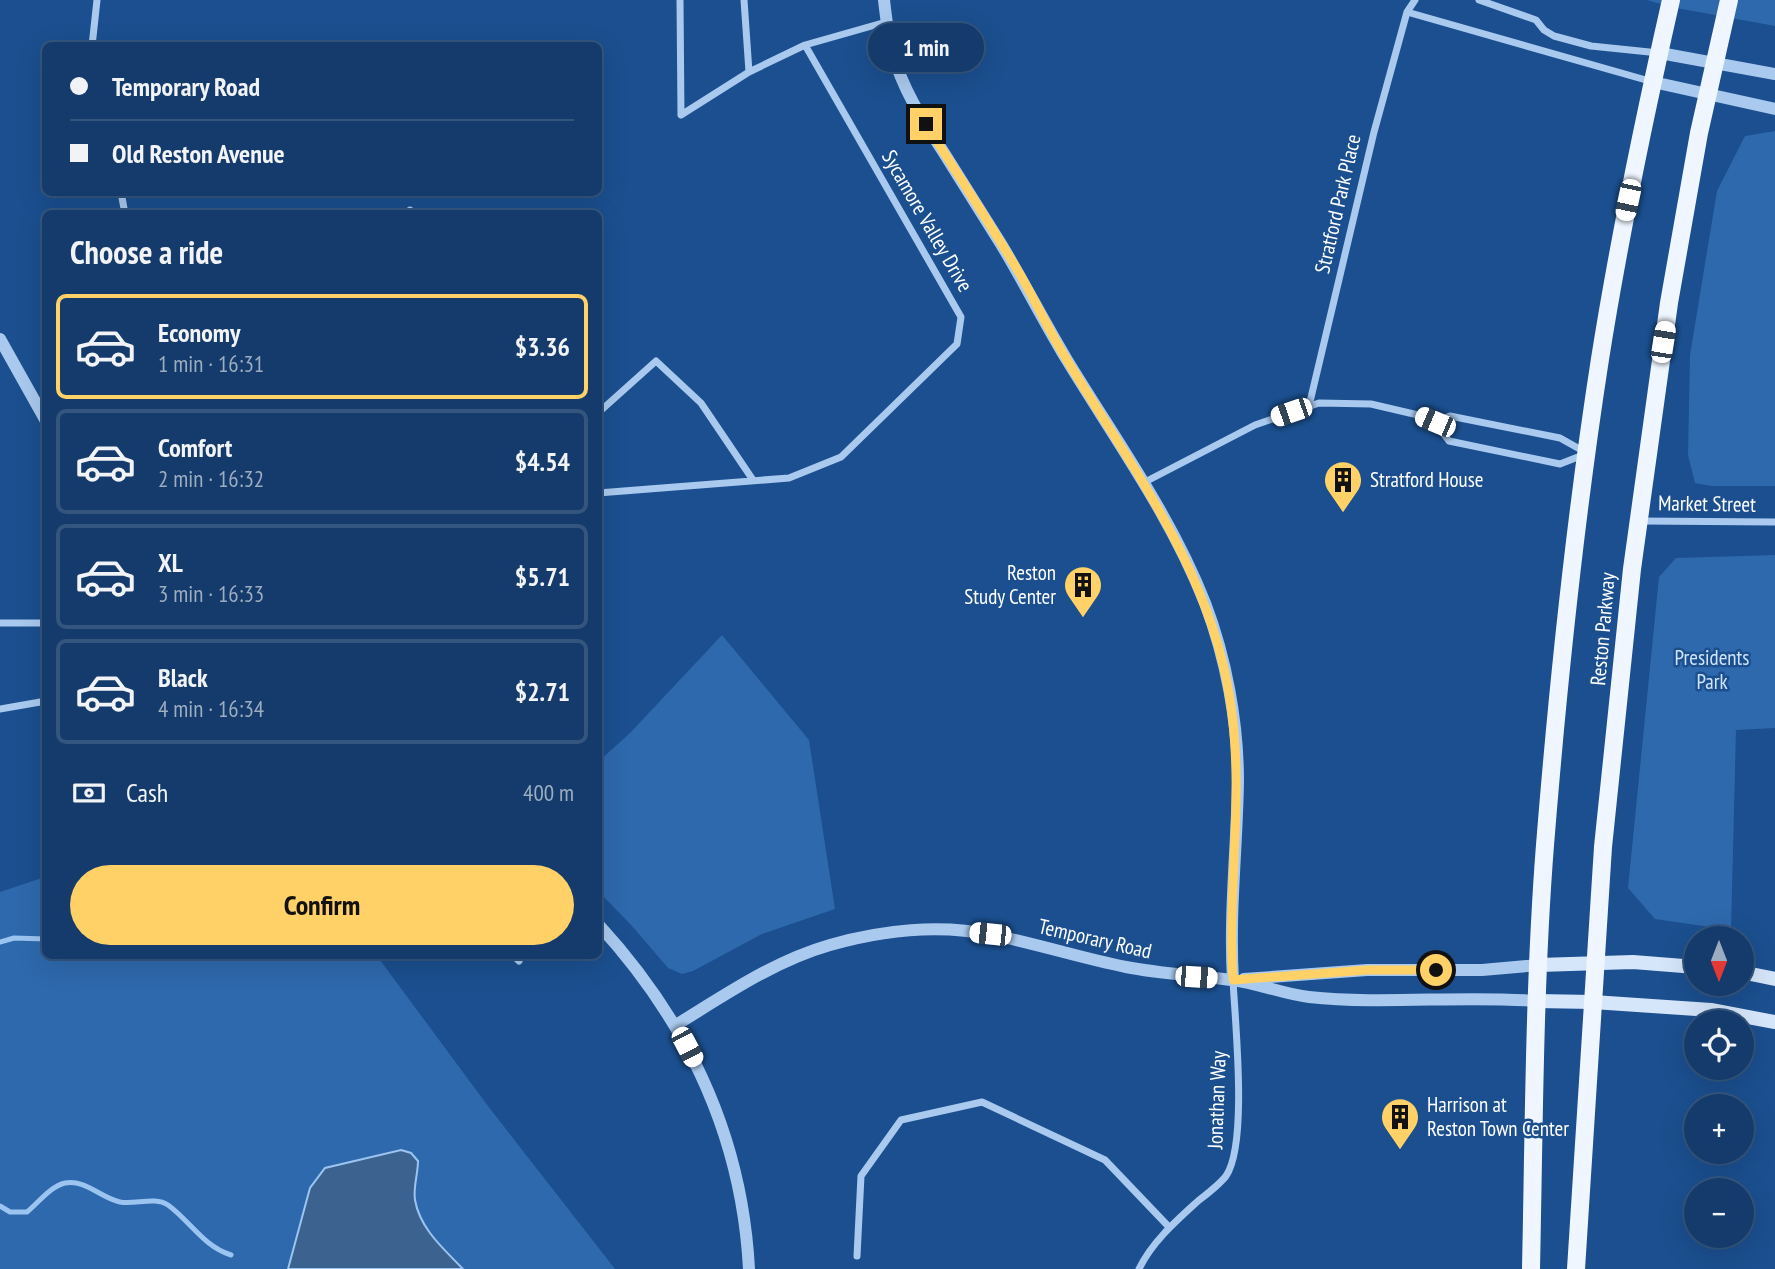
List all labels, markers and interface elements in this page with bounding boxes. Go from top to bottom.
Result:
callout: 1 min [868,23,984,72]
text: 1 min [903,33,949,62]
text: Temporary Road [112,70,260,103]
route end [910,108,942,140]
street label: Stratford Park Place [1308,132,1367,276]
text: Old Reston Avenue [112,137,285,170]
street label: Sycamore Valley Drive [876,145,979,296]
car [1614,177,1643,223]
text: Choose a ride [70,231,223,273]
icon: car [74,315,137,378]
text: Economy [158,316,240,349]
car [1650,320,1677,364]
text: $3.36 [515,330,570,363]
text: 1 min · 16:31 [158,349,264,378]
car [1268,395,1315,429]
car [1412,404,1459,440]
icon: car [74,430,137,493]
text: Comfort [158,431,232,464]
text: $4.54 [515,445,570,478]
building icon: Stratford House [1322,459,1364,514]
text: 2 min · 16:32 [158,464,264,493]
place label: Stratford House [1370,466,1484,493]
street label: Market Street [1658,489,1756,518]
icon: car [74,545,137,608]
text: XL [158,546,183,579]
place label: Reston Study Center [964,559,1056,610]
text: $5.71 [515,560,570,593]
building icon: Reston Study Center [1062,564,1104,619]
street label: Reston Parkway [1584,571,1621,687]
text: 3 min · 16:33 [158,579,264,608]
park label: Presidents Park [1675,644,1749,695]
icon: car [74,660,137,723]
text: Black [158,661,208,694]
text: $2.71 [515,675,570,708]
text: 4 min · 16:34 [158,694,264,723]
icon: cash [70,774,108,812]
text: Cash [126,776,168,809]
text: 400 m [523,778,574,807]
button: Confirm [70,865,574,945]
street label: Temporary Road [1036,912,1154,965]
car [969,921,1012,947]
north arrow [1684,926,1754,996]
map controls [1684,926,1754,1248]
route start [1420,954,1452,986]
car [1175,965,1218,989]
button: locate [1684,1010,1754,1080]
car [668,1024,707,1070]
street label: Jonathan Way [1201,1050,1232,1151]
place label: Harrison at Reston Town Center [1427,1091,1569,1142]
button: + [1684,1094,1754,1164]
building icon: Harrison at Reston Town Center [1379,1096,1421,1151]
button: − [1684,1178,1754,1248]

